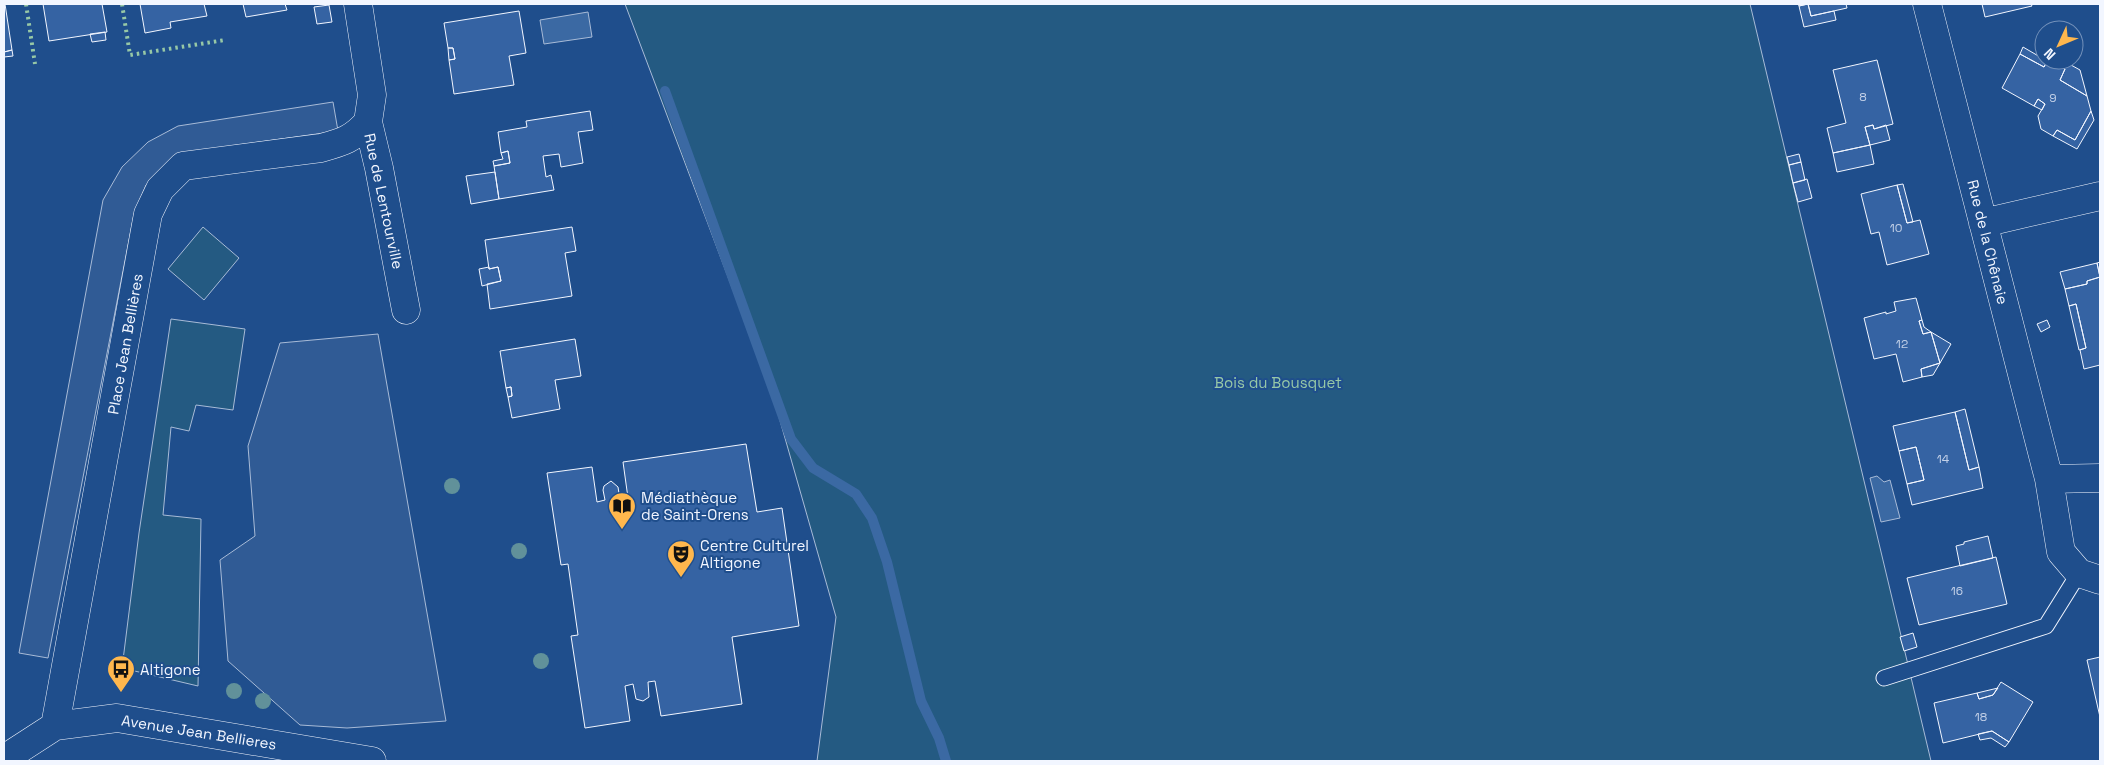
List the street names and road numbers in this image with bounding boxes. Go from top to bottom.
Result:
street label: Rue de Lentourville [360,131,408,271]
street label: Rue de la Chênaie [1963,178,2013,307]
street label: Place Jean Bellières [103,272,147,416]
street label: Avenue Jean Bellieres [120,710,278,754]

